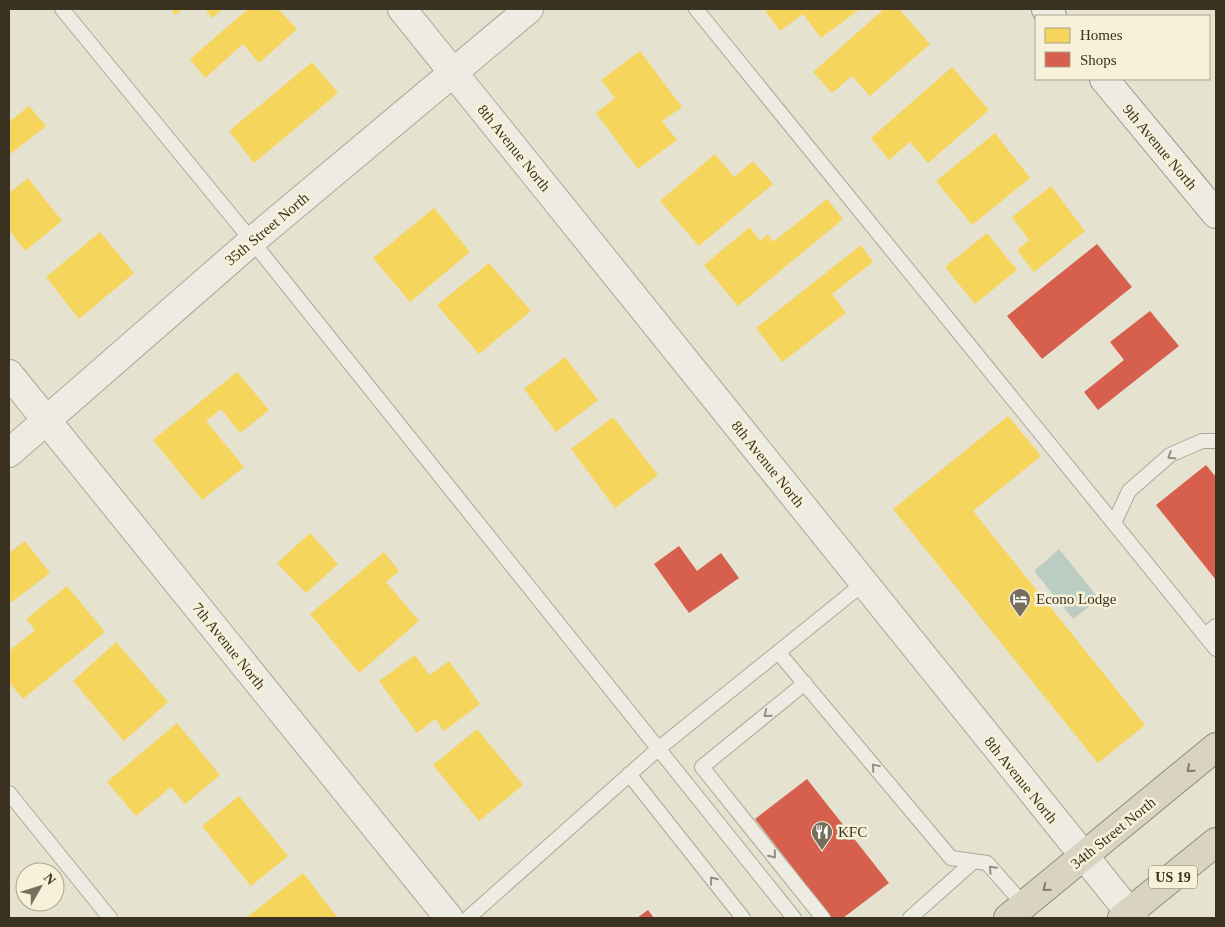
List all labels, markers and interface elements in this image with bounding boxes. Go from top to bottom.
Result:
legend [1035,15,1210,80]
text: Homes [1080,27,1123,43]
text: Shops [1080,52,1117,68]
street label: 9th Avenue North [1120,101,1201,193]
street label: 8th Avenue North [474,102,554,195]
street label: 35th Street North [222,189,312,269]
street label: 8th Avenue North [728,418,808,511]
one-way arrow [1167,449,1176,459]
hotel icon: Econo Lodge [1008,587,1032,618]
place label: Econo Lodge [1036,591,1117,607]
street label: 7th Avenue North [189,600,269,693]
one-way arrow [764,708,773,716]
street label: 8th Avenue North [981,734,1061,827]
one-way arrow [872,764,881,773]
one-way arrow [1186,764,1195,773]
street label: 34th Street North [1067,794,1159,872]
restaurant icon: KFC [810,820,834,851]
place label: KFC [838,824,867,840]
one-way arrow [768,849,776,858]
north arrow [15,862,65,912]
one-way arrow [989,866,998,875]
road number: US 19 [1149,866,1197,889]
text: N [41,870,59,888]
one-way arrow [710,877,718,886]
one-way arrow [1043,882,1052,890]

